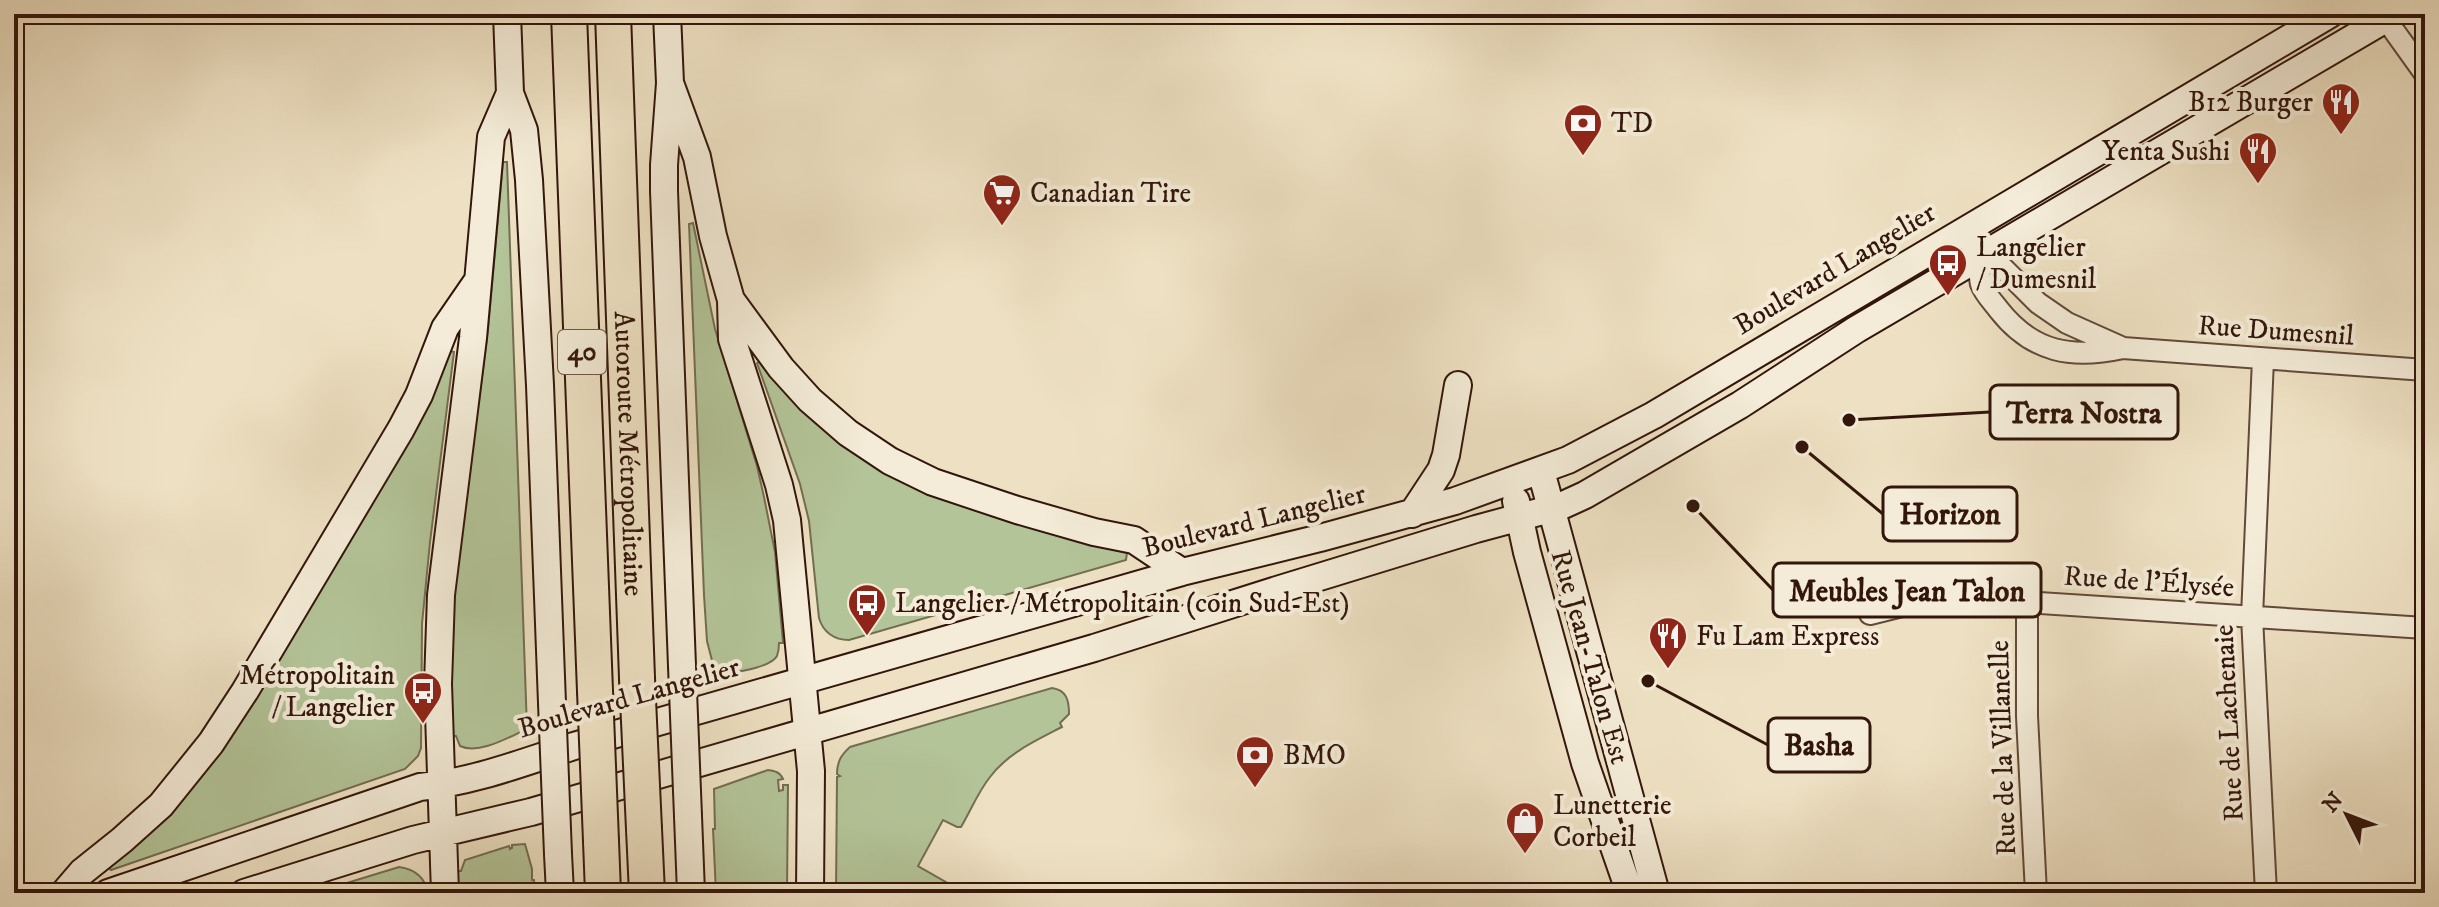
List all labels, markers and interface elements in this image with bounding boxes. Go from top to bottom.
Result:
restaurant icon: B12 Burger [2320,81,2362,136]
place label: B12 Burger [2188,85,2314,120]
bank icon: TD [1562,102,1604,157]
place label: TD [1611,106,1653,141]
restaurant icon: Yenta Sushi [2237,130,2279,185]
place label: Yenta Sushi [2102,134,2230,169]
supermarket icon: Canadian Tire [981,172,1023,227]
place label: Canadian Tire [1030,176,1191,211]
street label: Boulevard Langelier [1728,195,1943,343]
place label: Langelier / Dumesnil [1976,230,2097,297]
bus stop icon: Langelier / Dumesnil [1927,242,1969,297]
street label: Rue Dumesnil [2197,308,2356,354]
street label: Autoroute Métropolitaine [606,311,652,597]
road number: 40 [558,330,606,374]
callout: Terra Nostra [1990,385,2178,439]
text: Terra Nostra [2005,396,2163,433]
street label: Boulevard Langelier [1139,476,1370,566]
callout: Horizon [1883,487,2017,541]
text: Horizon [1899,497,2001,534]
street label: Rue Jean-Talon Est [1543,546,1637,768]
street label: Rue de l'Élysée [2063,559,2235,605]
callout: Meubles Jean Talon [1773,563,2041,617]
text: Meubles Jean Talon [1789,574,2025,611]
bus stop icon: Langelier / Métropolitain (coin Sud-Est) [846,582,888,637]
place label: Langelier / Métropolitain (coin Sud-Est) [895,586,1350,621]
restaurant icon: Fu Lam Express [1647,615,1689,670]
place label: Fu Lam Express [1696,619,1879,654]
street label: Rue de Lachenaie [2206,624,2252,822]
street label: Rue de la Villanelle [1982,640,2024,856]
street label: Boulevard Langelier [514,649,744,746]
place label: Métropolitain / Langelier [239,658,396,725]
bus stop icon: Métropolitain / Langelier [402,670,444,725]
callout: Basha [1768,718,1870,772]
text: Basha [1784,728,1855,765]
bank icon: BMO [1234,734,1276,789]
place label: BMO [1283,738,1346,773]
north arrow [2307,775,2387,855]
text: N [2317,787,2349,818]
place label: Lunetterie Corbeil [1553,788,1672,855]
shop icon: Lunetterie Corbeil [1504,800,1546,855]

